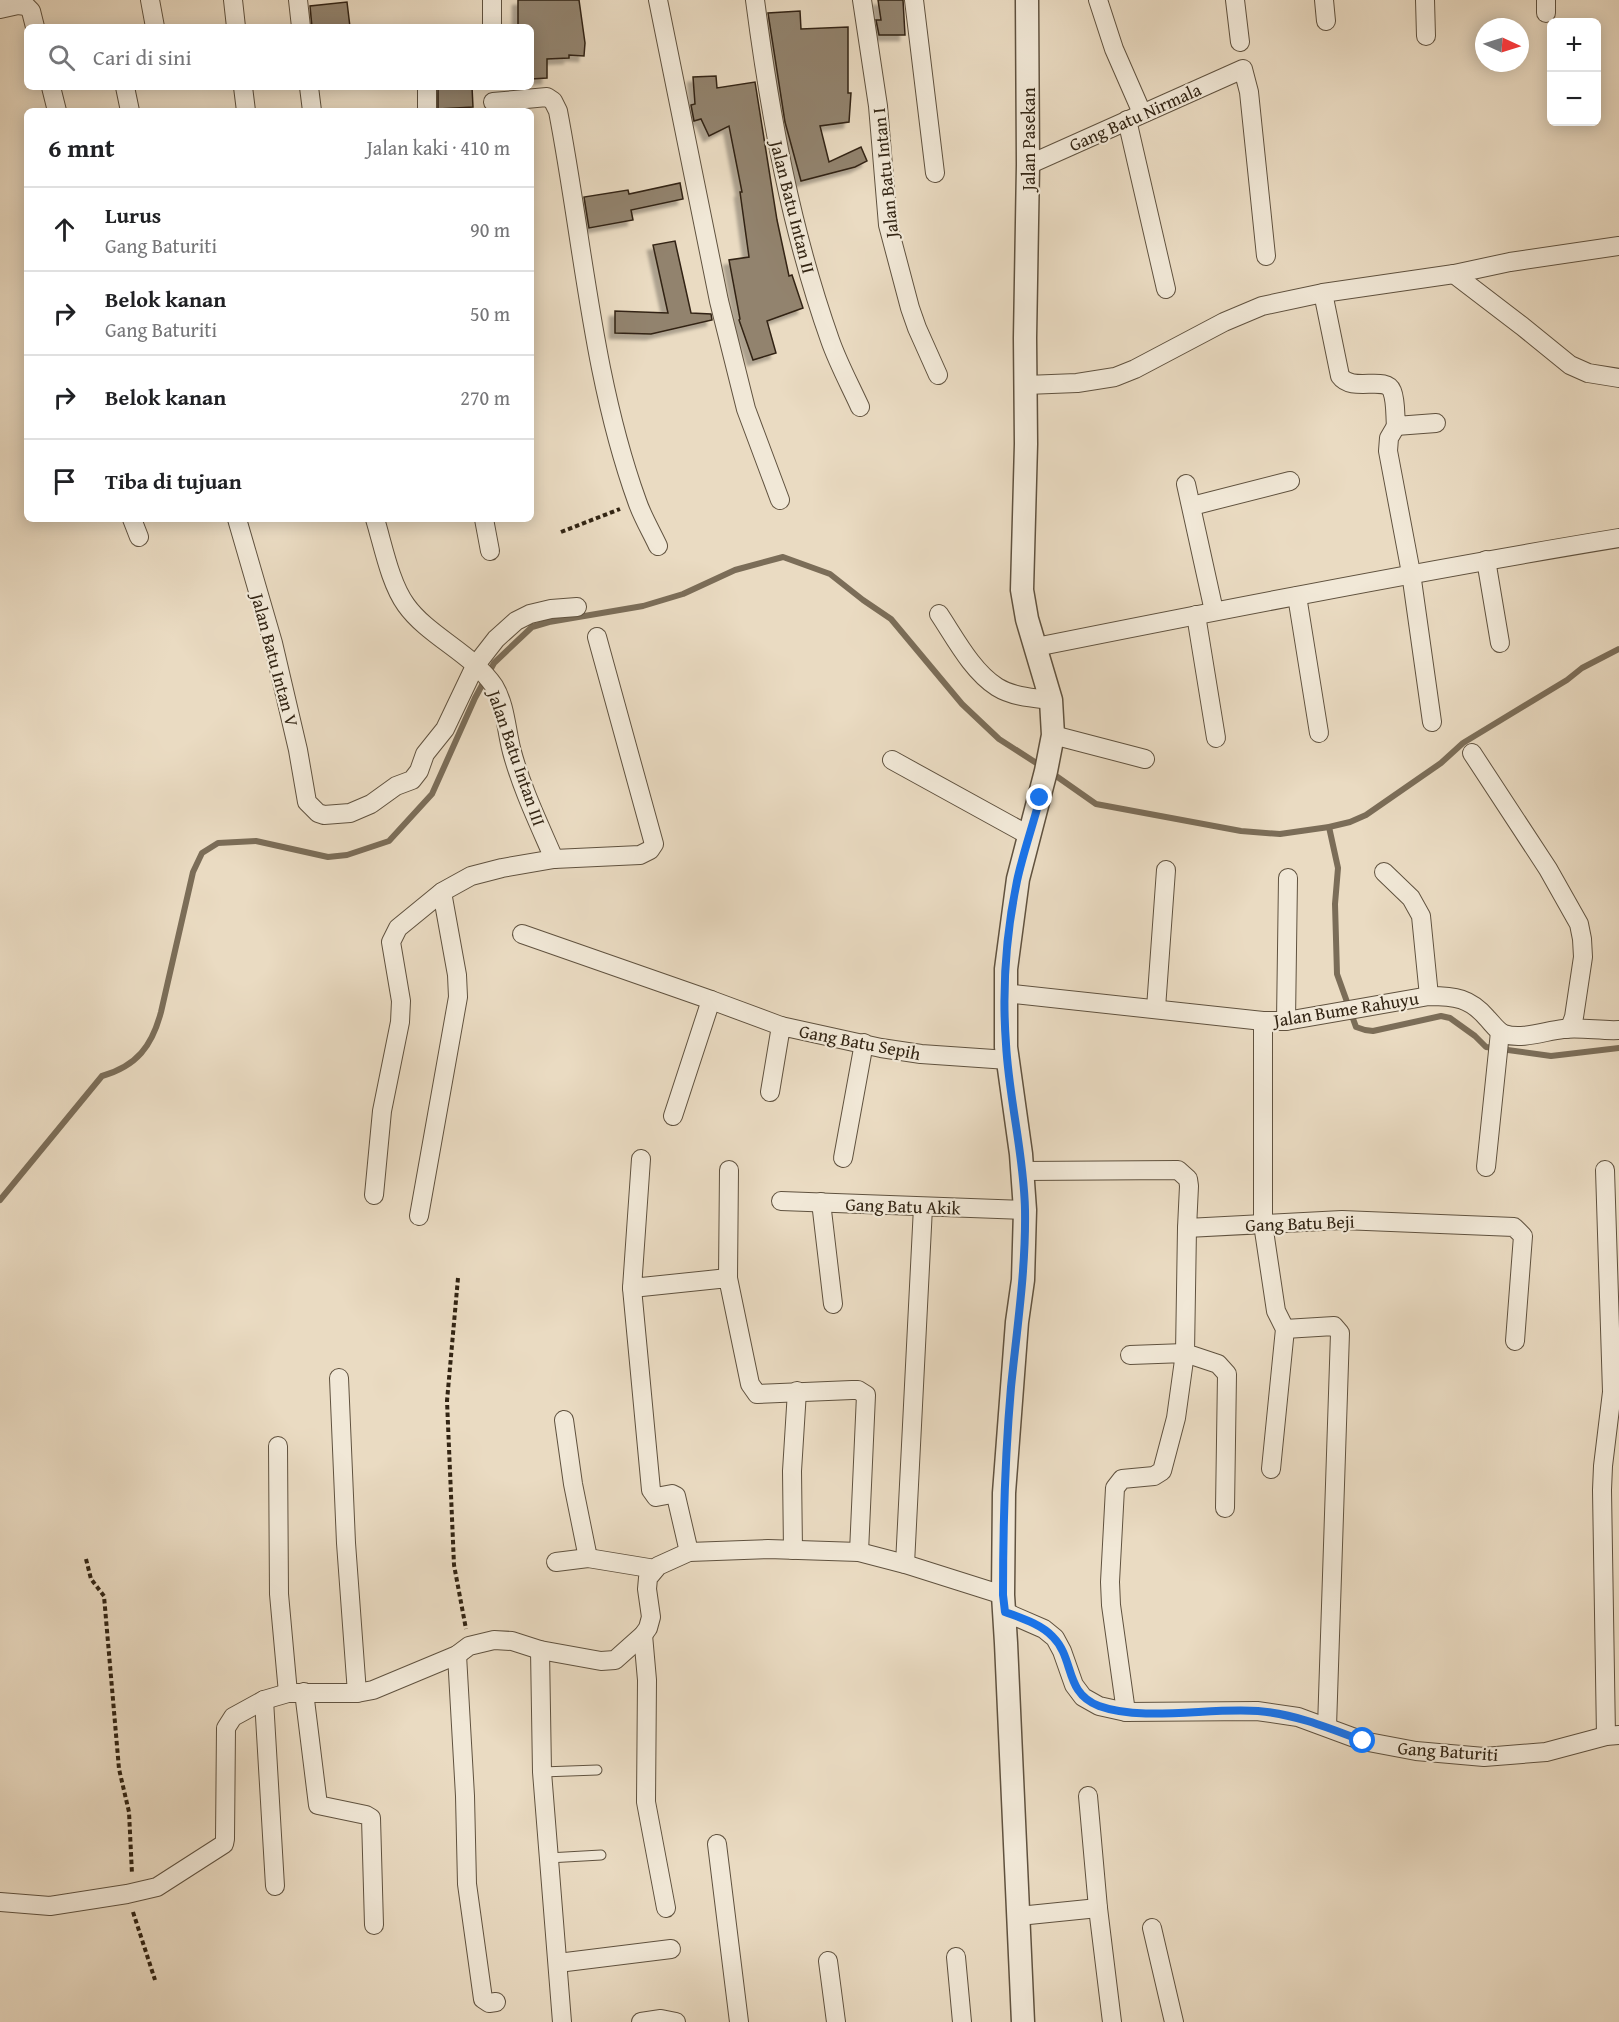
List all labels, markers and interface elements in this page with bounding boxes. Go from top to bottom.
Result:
north arrow [1475,18,1529,72]
map controls [1547,18,1601,126]
button: + [1547,18,1601,72]
search box [24,24,534,90]
icon: search [45,41,78,74]
text: Cari di sini [93,41,192,73]
button: − [1547,72,1601,126]
street label: Gang Batu Nirmala [1065,76,1206,158]
street label: Jalan Pasekan [1015,87,1042,193]
street label: Jalan Batu Intan I [865,107,905,241]
text: 6 mnt [48,128,115,167]
text: Jalan kaki · 410 m [366,133,510,162]
street label: Jalan Batu Intan II [763,136,823,276]
text: Lurus [105,199,161,231]
icon: ahead [48,213,81,246]
text: 90 m [470,215,510,244]
text: Gang Baturiti [105,231,217,260]
text: Belok kanan [105,283,226,315]
icon: right [48,297,81,330]
text: 50 m [470,299,510,328]
text: Gang Baturiti [105,315,217,344]
icon: right [48,381,81,414]
text: Belok kanan [105,381,226,413]
text: 270 m [460,383,510,412]
icon: arrive [48,465,81,498]
text: Tiba di tujuan [105,465,242,497]
street label: Jalan Batu Intan V [244,588,306,730]
street label: Jalan Batu Intan III [481,685,553,829]
route end [1026,784,1052,810]
street label: Jalan Bume Rahuyu [1270,984,1421,1034]
street label: Gang Batu Sepih [797,1017,923,1067]
street label: Gang Batu Akik [845,1190,962,1222]
street label: Gang Batu Beji [1245,1208,1355,1238]
route start [1349,1727,1375,1753]
street label: Gang Baturiti [1397,1734,1499,1768]

